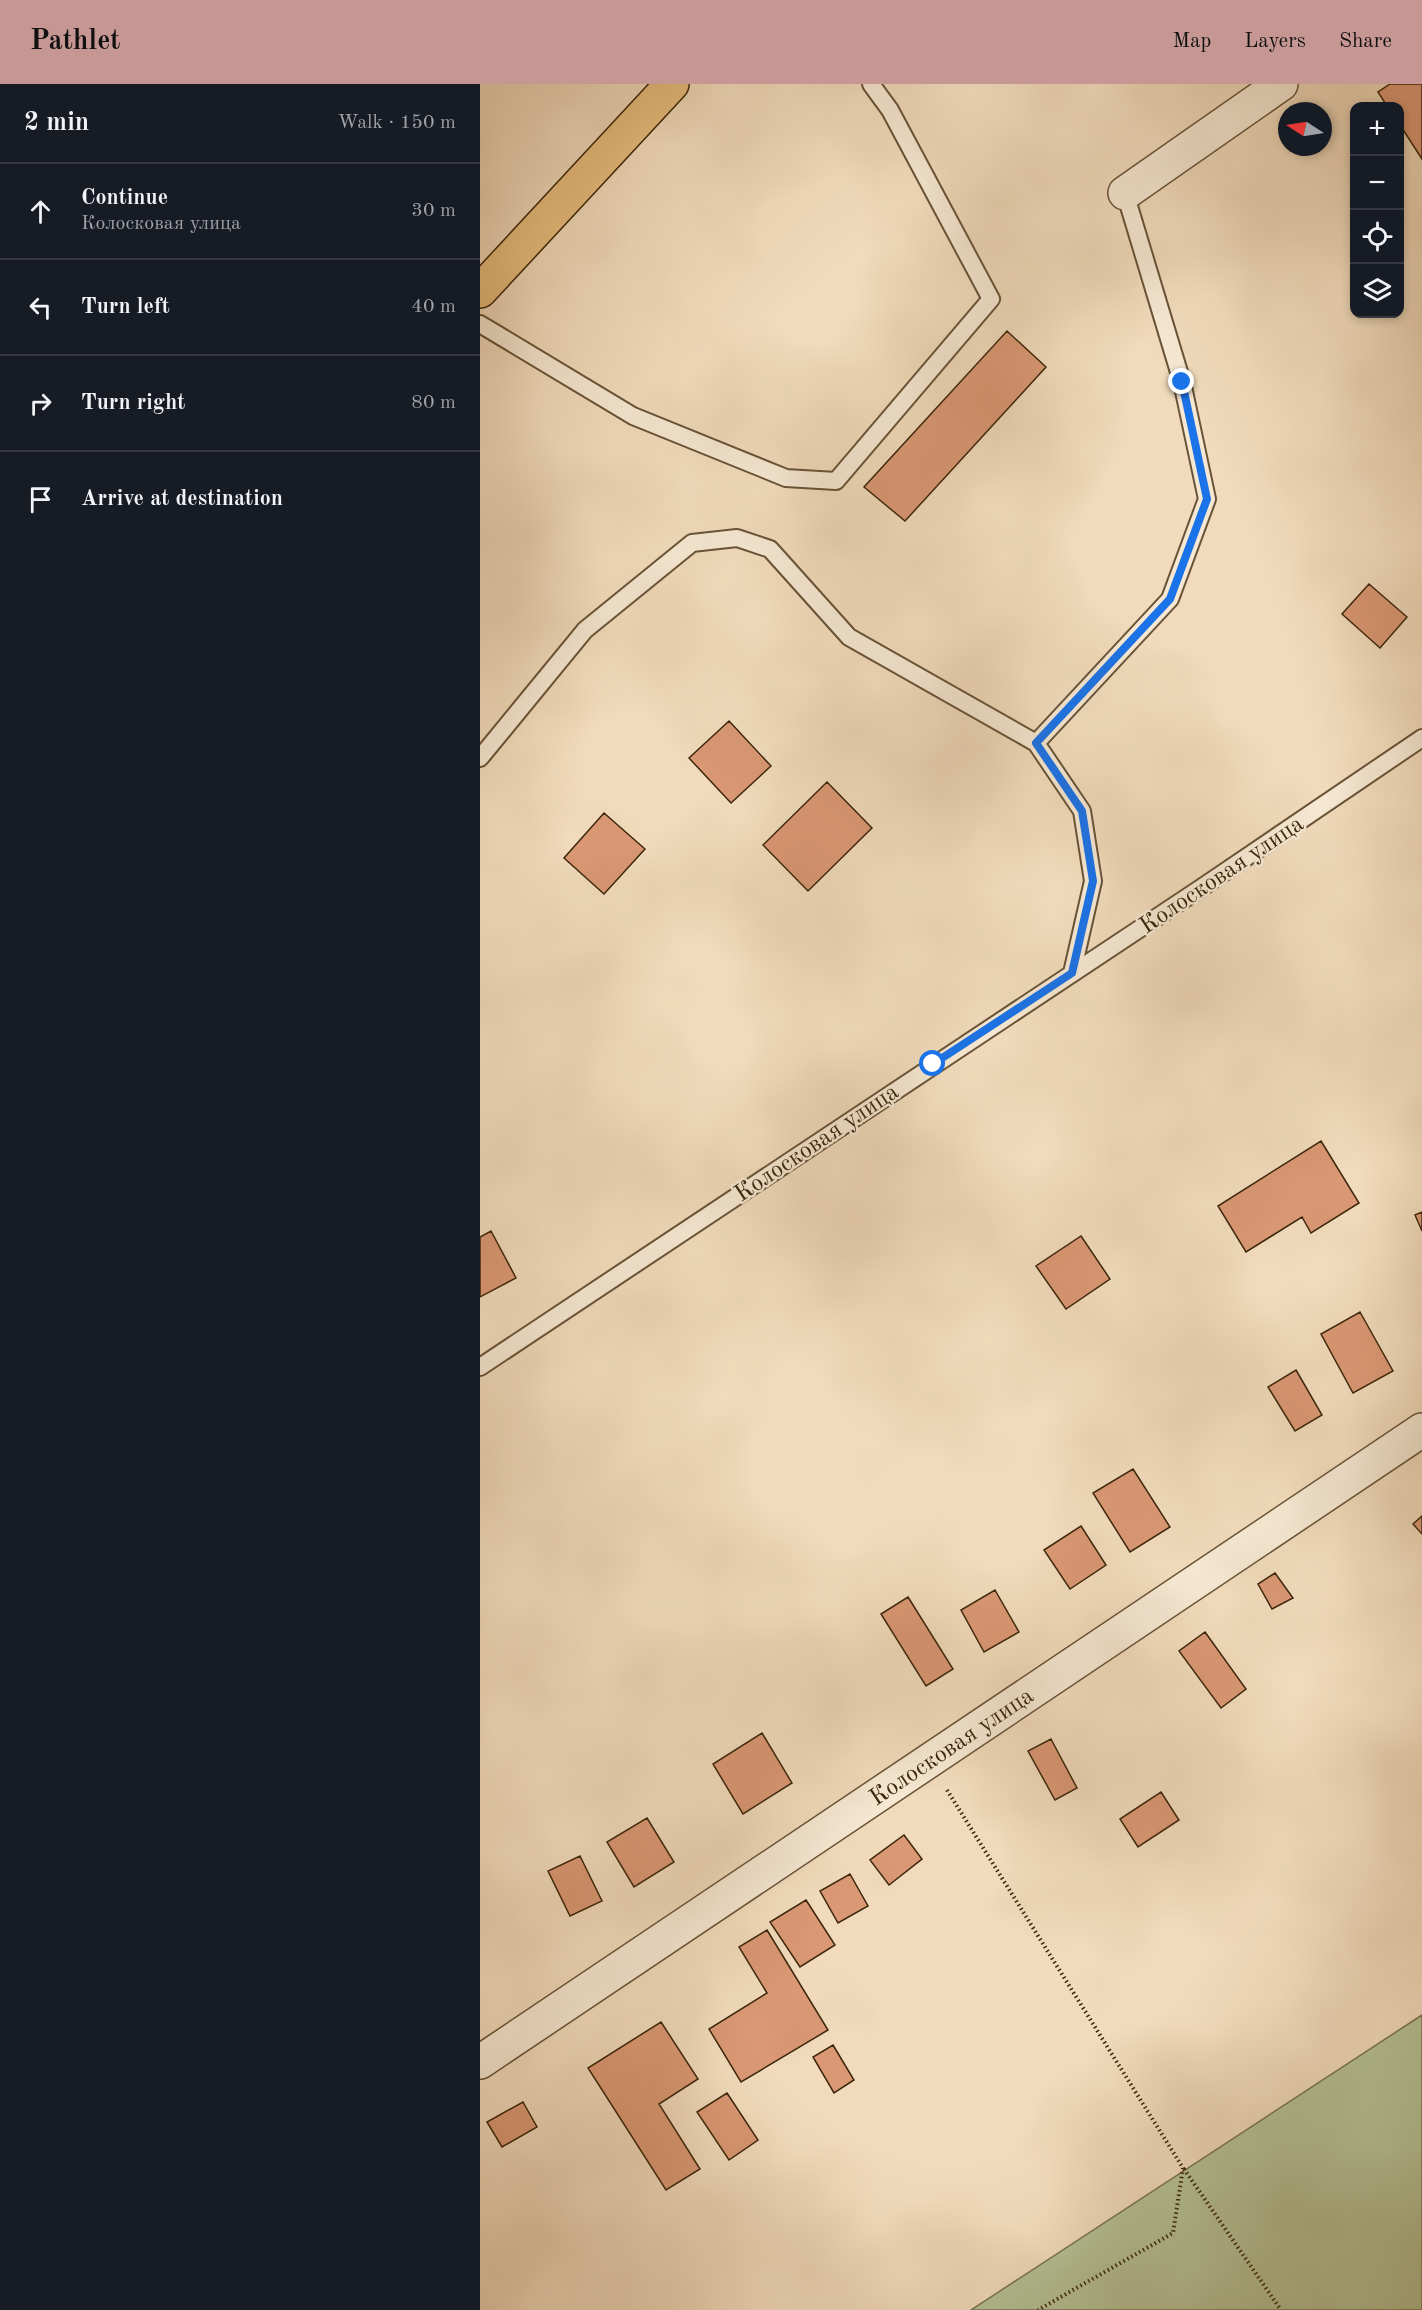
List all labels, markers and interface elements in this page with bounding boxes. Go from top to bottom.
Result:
text: Pathlet [30,28,121,56]
text: Map [1172,31,1211,52]
text: Layers [1244,31,1306,52]
text: Share [1339,31,1392,52]
north arrow [1278,102,1332,156]
map controls [1350,102,1404,318]
button: + [1350,102,1404,156]
text: 2 min [24,110,89,136]
text: Walk · 150 m [337,113,456,133]
button: − [1350,156,1404,210]
text: Continue [81,187,168,209]
icon: ahead [24,195,57,228]
text: 30 m [411,201,456,221]
button: locate [1350,210,1404,264]
text: Колосковая улица [81,214,241,234]
button: layers [1350,264,1404,318]
icon: left [24,291,57,324]
text: Turn left [81,296,170,318]
text: 40 m [411,297,456,317]
route end [1168,368,1194,394]
icon: right [24,387,57,420]
text: Turn right [81,392,185,414]
text: 80 m [411,393,456,413]
icon: arrive [24,483,57,516]
text: Arrive at destination [81,488,283,510]
street label: Колосковая улица [1136,812,1308,939]
route start [919,1050,945,1076]
street label: Колосковая улица [731,1080,903,1207]
street label: Колосковая улица [866,1684,1038,1811]

